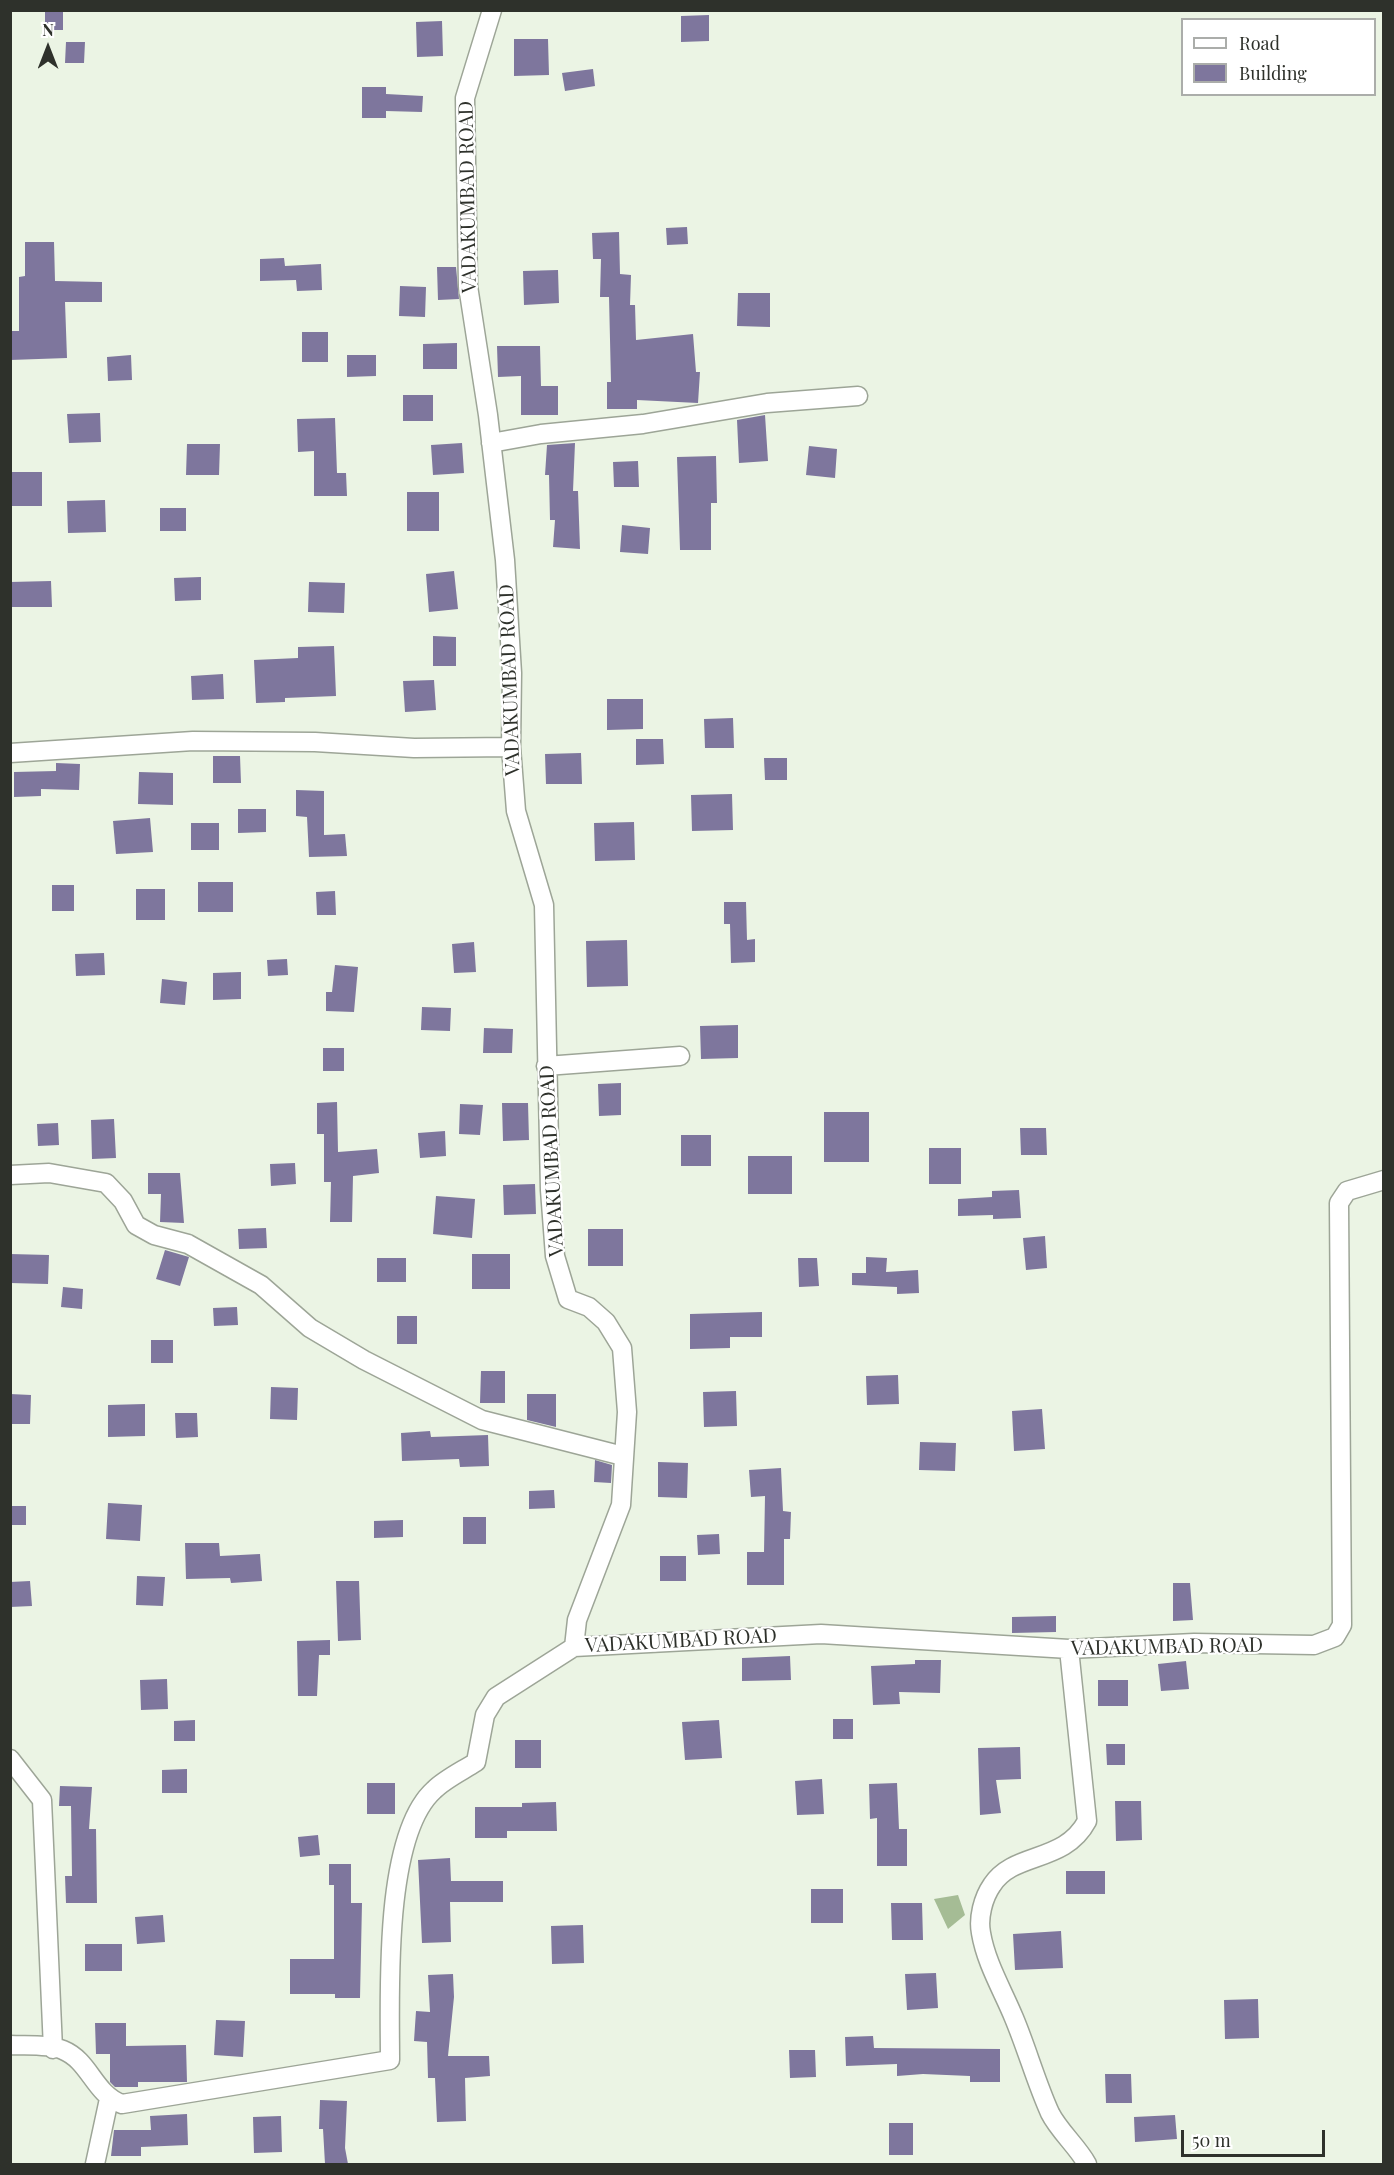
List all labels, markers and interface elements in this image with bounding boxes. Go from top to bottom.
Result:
north arrow [18,18,78,78]
legend [1181,18,1376,96]
text: N [42,19,54,40]
text: Road [1239,31,1280,55]
text: Building [1239,61,1307,85]
street label: VADAKUMBAD ROAD [454,101,482,293]
street label: VADAKUMBAD ROAD [495,584,525,776]
street label: VADAKUMBAD ROAD [535,1065,569,1257]
street label: VADAKUMBAD ROAD [585,1624,777,1658]
street label: VADAKUMBAD ROAD [1071,1633,1263,1661]
scale bar [1184,2118,1328,2156]
text: 50 m [1192,2128,1231,2152]

